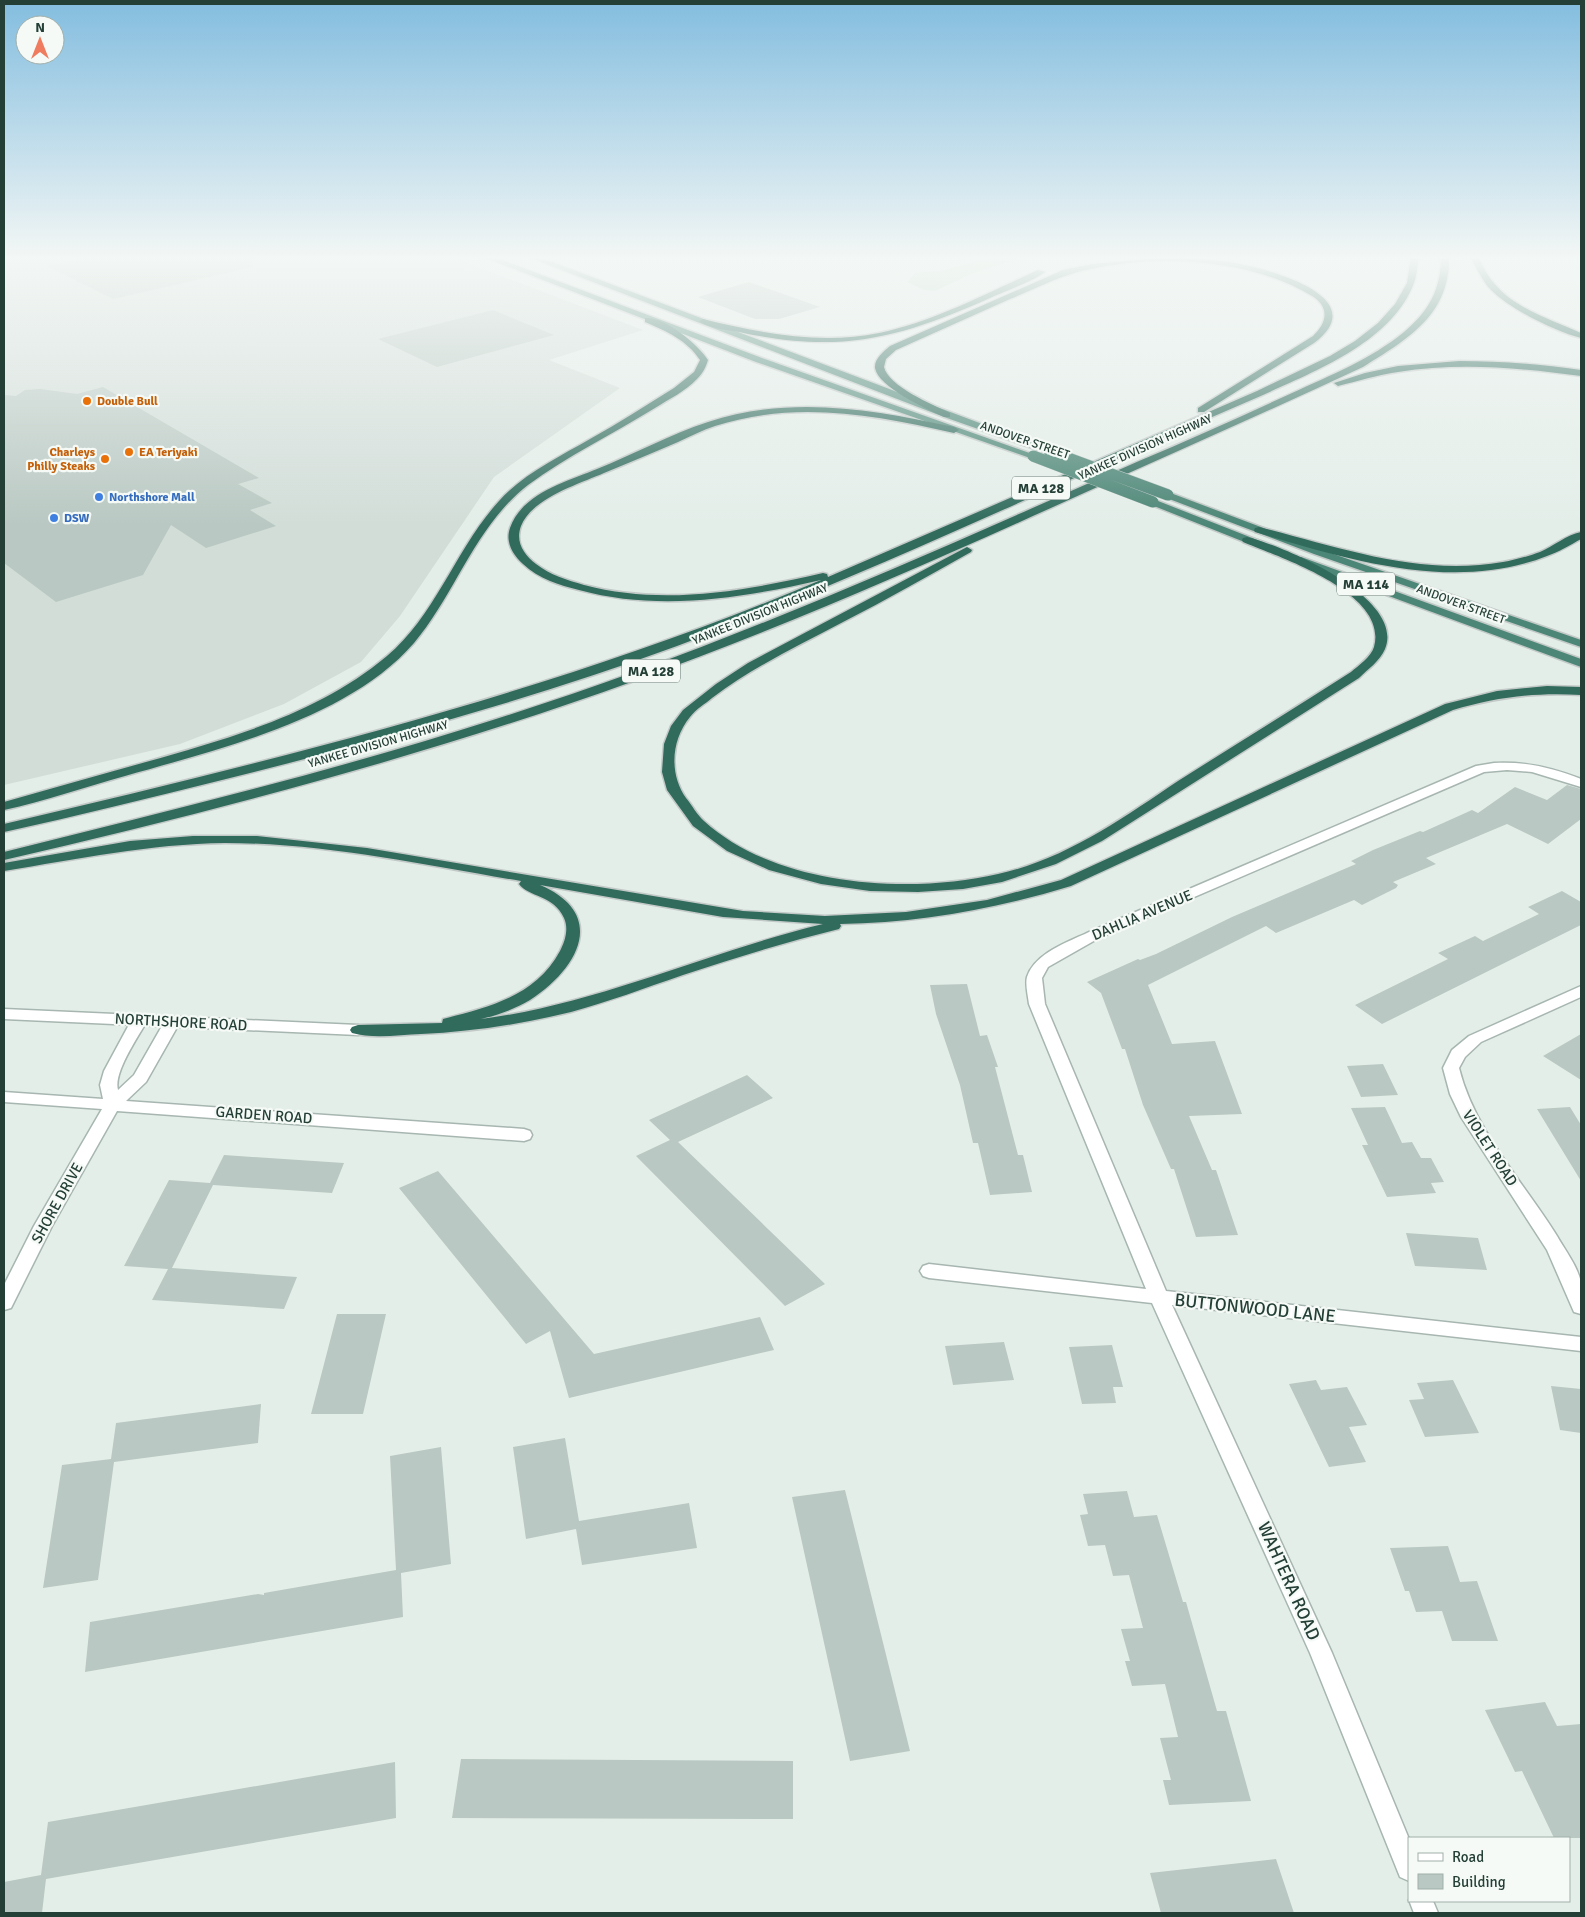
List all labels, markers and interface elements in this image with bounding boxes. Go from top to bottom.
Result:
north arrow [15,15,65,65]
text: N [35,19,45,36]
place label: Double Bull [97,394,158,409]
marker: Double Bull [81,395,93,407]
street label: YANKEE DIVISION HIGHWAY [1076,411,1214,484]
street label: ANDOVER STREET [978,418,1072,463]
place label: Charleys Philly Steaks [27,445,96,474]
place label: EA Teriyaki [139,445,197,460]
marker: EA Teriyaki [123,446,135,458]
marker: Charleys Philly Steaks [99,453,111,465]
road number: MA 128 [1012,476,1070,499]
place label: Northshore Mall [109,490,195,505]
marker: Northshore Mall [93,491,105,503]
place label: DSW [64,511,90,526]
marker: DSW [48,512,60,524]
road number: MA 114 [1337,572,1395,596]
street label: YANKEE DIVISION HIGHWAY [690,580,830,649]
street label: ANDOVER STREET [1414,581,1507,628]
road number: MA 128 [622,659,680,682]
street label: YANKEE DIVISION HIGHWAY [306,717,450,772]
street label: DAHLIA AVENUE [1089,886,1195,944]
street label: NORTHSHORE ROAD [114,1010,248,1034]
street label: GARDEN ROAD [215,1103,313,1127]
street label: VIOLET ROAD [1459,1107,1521,1189]
street label: SHORE DRIVE [27,1160,87,1246]
street label: BUTTONWOOD LANE [1173,1289,1337,1327]
street label: WAHTERA ROAD [1253,1518,1325,1644]
legend [1408,1837,1570,1902]
text: Road [1452,1848,1484,1866]
text: Building [1452,1873,1506,1891]

